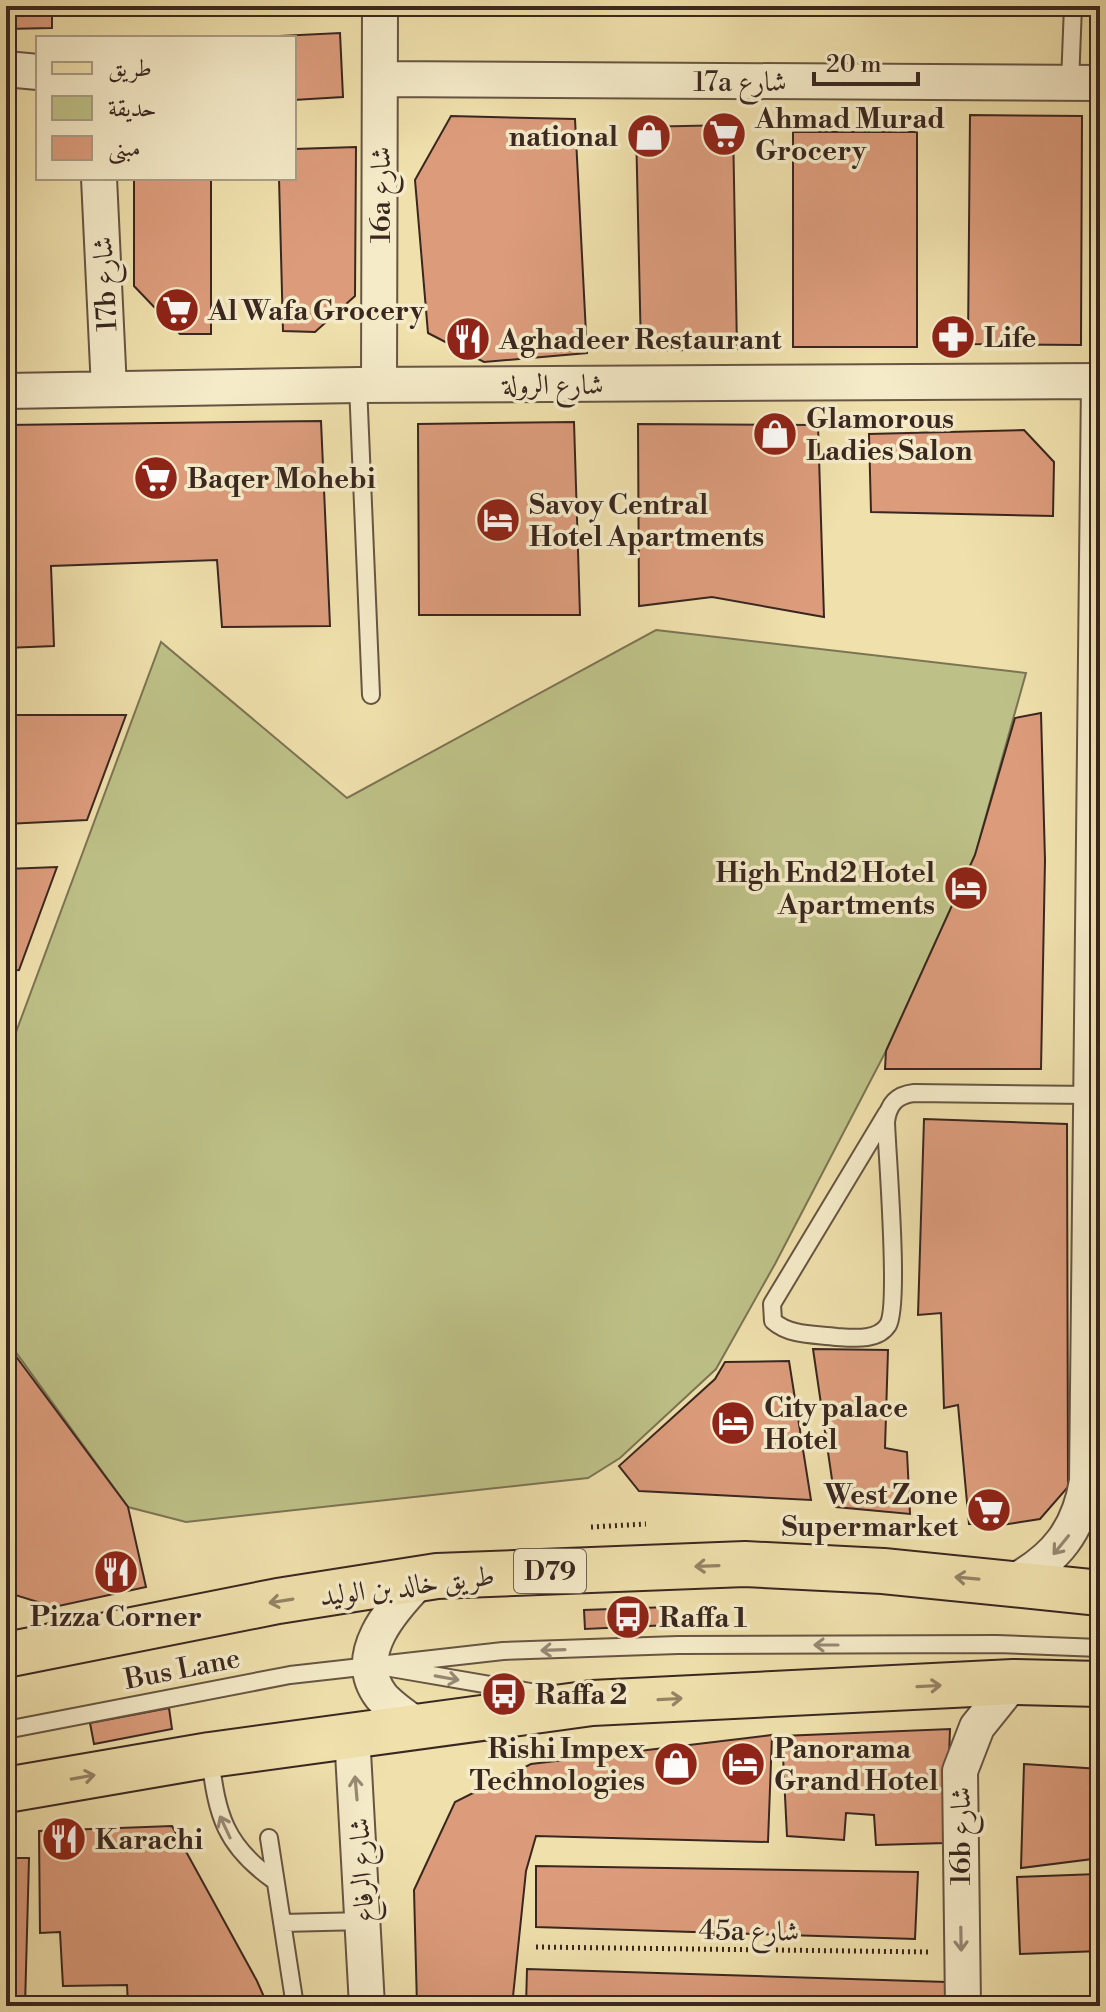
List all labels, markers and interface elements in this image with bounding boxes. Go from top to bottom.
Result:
legend [36,36,296,180]
scale bar [814,36,918,86]
text: 20 m [826,50,882,80]
text: طريق [108,54,152,84]
street label: 17a شارع [693,65,787,105]
text: حديقة [108,94,157,124]
place label: Ahmad Murad Grocery [754,102,945,169]
supermarket icon: Ahmad Murad Grocery [700,110,748,158]
shop icon: national [625,112,673,160]
place label: national [509,120,618,155]
text: مبنى [108,134,141,165]
street label: 16a شارع [364,147,404,243]
street label: 17b شارع [86,235,130,332]
supermarket icon: Al Wafa Grocery [153,286,201,334]
place label: Al Wafa Grocery [207,294,425,329]
pharmacy icon: Life [929,313,977,361]
restaurant icon: Aghadeer Restaurant [444,315,492,363]
place label: Life [984,321,1036,356]
place label: Aghadeer Restaurant [498,323,782,358]
street label: شارع الرولة [500,368,604,408]
place label: Glamorous Ladies Salon [806,402,972,469]
shop icon: Glamorous Ladies Salon [751,410,799,458]
supermarket icon: Baqer Mohebi [132,454,180,502]
place label: Baqer Mohebi [187,462,376,497]
place label: Savoy Central Hotel Apartments [529,488,764,555]
hotel icon: Savoy Central Hotel Apartments [474,496,522,544]
place label: High End2 Hotel Apartments [715,856,935,923]
hotel icon: High End2 Hotel Apartments [942,864,990,912]
place label: City palace Hotel [764,1391,908,1458]
hotel icon: City palace Hotel [709,1399,757,1447]
place label: West Zone Supermarket [781,1478,959,1545]
supermarket icon: West Zone Supermarket [965,1486,1013,1534]
one-way arrow [1052,1534,1070,1554]
restaurant icon: Pizza Corner [92,1548,140,1596]
road number: D79 [514,1549,586,1593]
street label: طريق خالد بن الوليد [318,1558,497,1615]
one-way arrow [694,1558,721,1573]
one-way arrow [954,1570,981,1585]
bus stop icon: Raffa 1 [604,1593,652,1641]
one-way arrow [269,1594,295,1609]
place label: Pizza Corner [30,1600,202,1635]
place label: Raffa 1 [659,1601,748,1636]
one-way arrow [813,1637,840,1653]
street label: Bus Lane [120,1641,243,1698]
one-way arrow [540,1642,567,1657]
bus stop icon: Raffa 2 [480,1670,528,1718]
one-way arrow [433,1671,459,1686]
place label: Raffa 2 [535,1678,627,1713]
one-way arrow [915,1678,942,1693]
one-way arrow [656,1691,683,1706]
place label: Rishi Impex Technologies [470,1732,646,1799]
place label: Panorama Grand Hotel [774,1732,938,1799]
shop icon: Rishi Impex Technologies [652,1740,700,1788]
hotel icon: Panorama Grand Hotel [719,1740,767,1788]
one-way arrow [70,1769,95,1784]
one-way arrow [348,1775,363,1802]
street label: 16b شارع [944,1787,984,1885]
restaurant icon: Karachi [40,1815,88,1863]
one-way arrow [217,1816,232,1840]
street label: شارع الرفاع [342,1817,388,1923]
place label: Karachi [95,1823,203,1858]
street label: 45a شارع [698,1913,800,1955]
one-way arrow [954,1925,969,1952]

